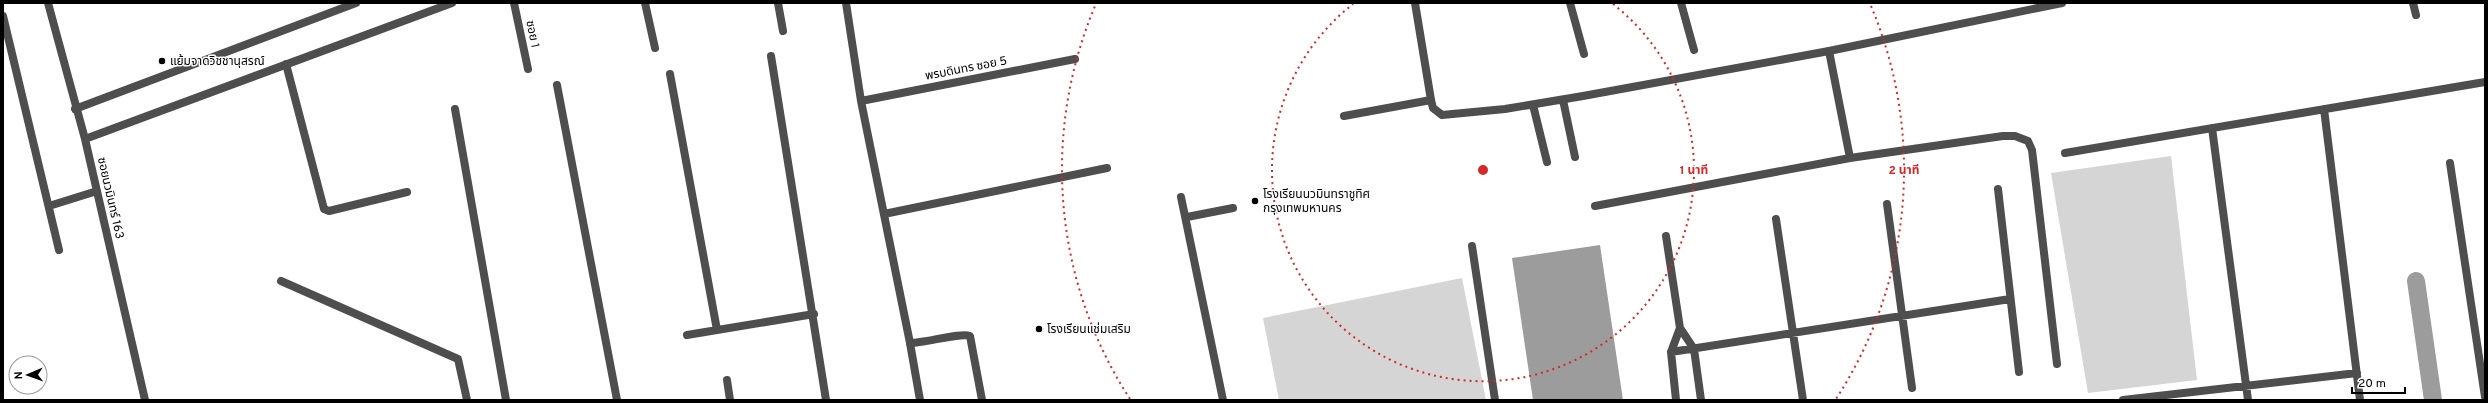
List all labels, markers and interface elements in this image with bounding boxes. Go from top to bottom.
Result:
street label: ซอย 1 [521,19,543,50]
street label: พรบดินทร ซอย 5 [924,53,1009,85]
place label: แย้มจาดวิชชานุสรณ์ [170,54,265,70]
marker: แย้มจาดวิชชานุสรณ์ [157,56,167,66]
street label: ซอยนวมินทร์ 163 [93,156,127,241]
centre of rings [1476,163,1490,177]
text: 1 นาที [1680,163,1708,179]
text: 2 นาที [1888,163,1920,179]
place label: โรงเรียนนวมินทราชูทิศ กรุงเทพมหานคร [1263,187,1370,217]
marker: โรงเรียนนวมินทราชูทิศ กรุงเทพมหานคร [1250,196,1260,206]
place label: โรงเรียนแช่มเสริม [1047,322,1131,338]
marker: โรงเรียนแช่มเสริม [1034,324,1044,334]
north arrow [8,355,48,395]
scale bar [2352,369,2405,395]
text: N [12,371,26,380]
text: 20 m [2358,376,2386,392]

